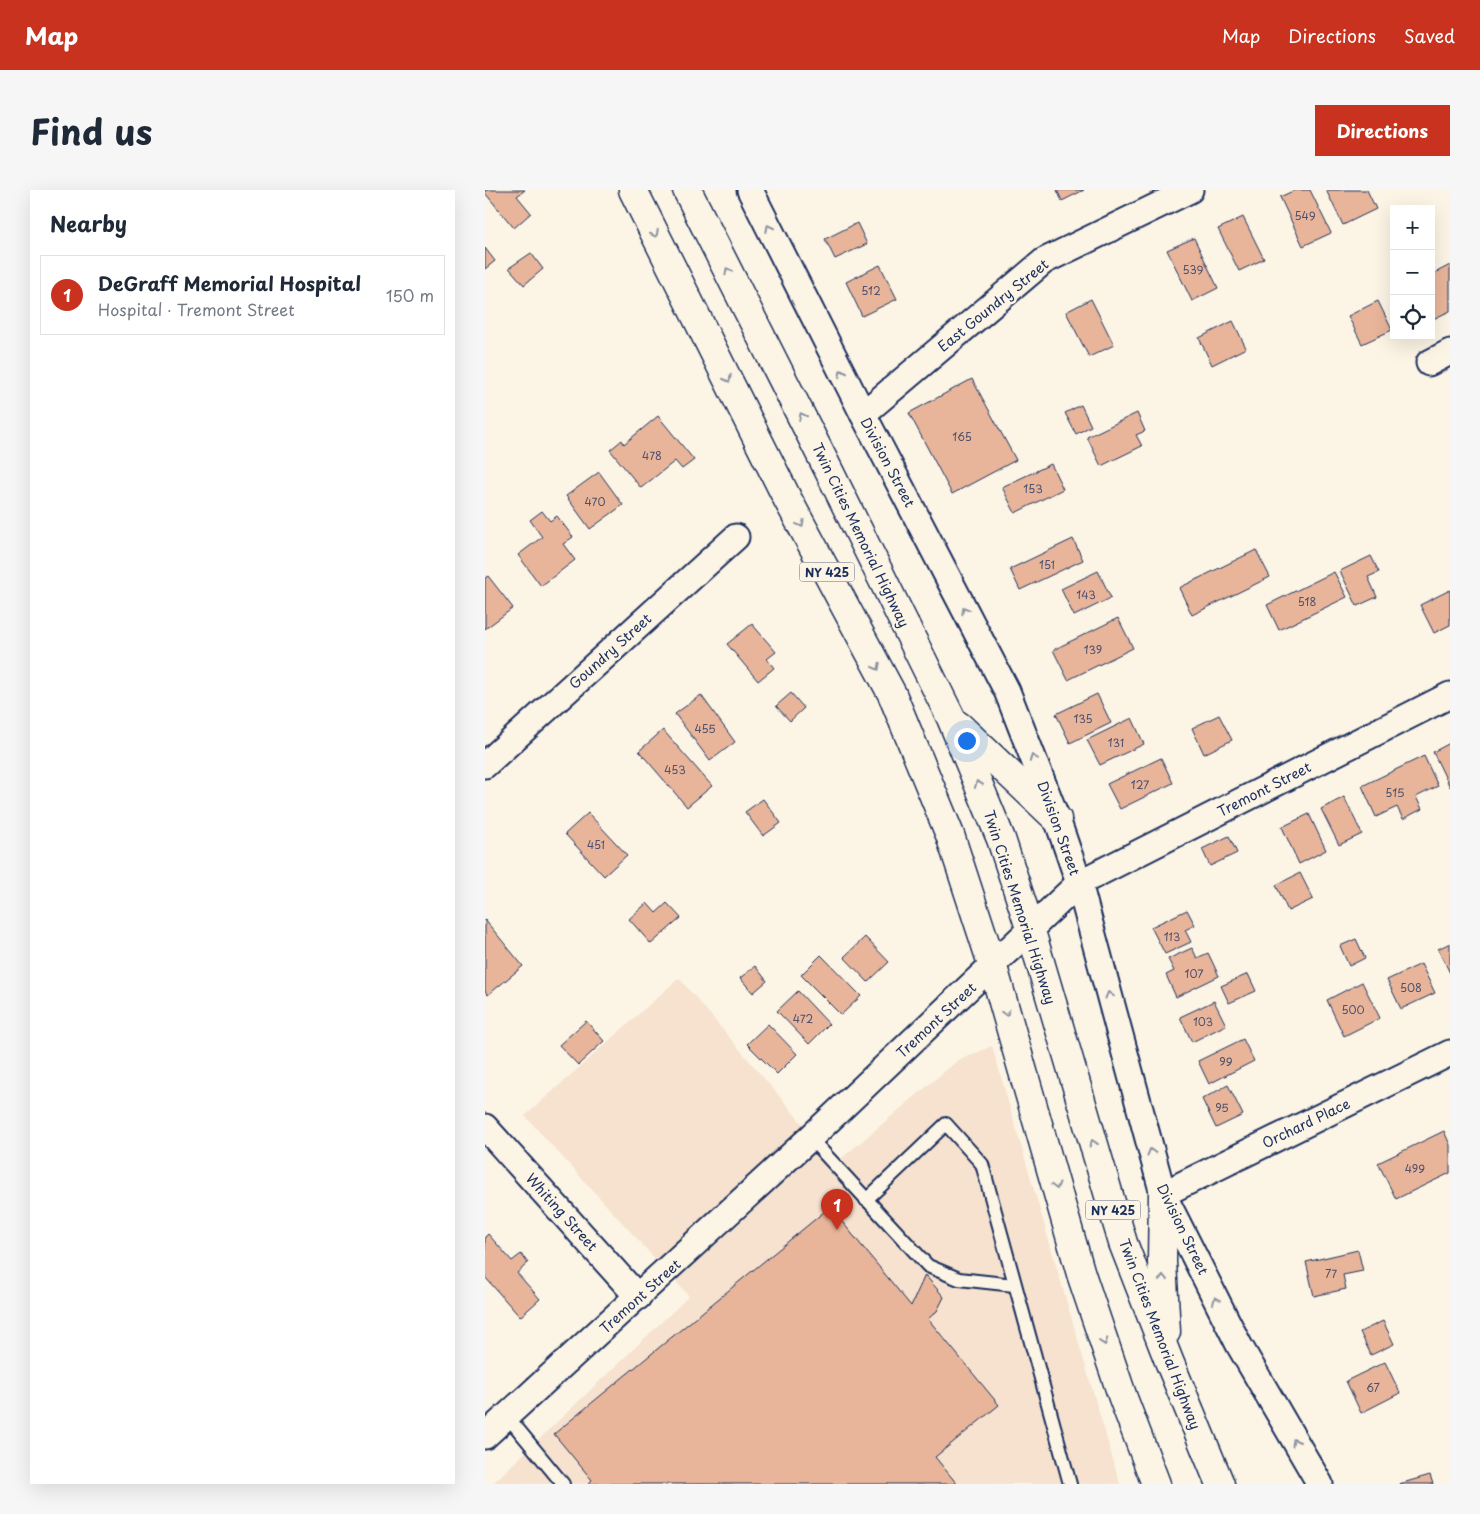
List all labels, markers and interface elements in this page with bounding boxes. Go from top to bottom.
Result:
text: Map [25,17,78,53]
text: Map [1222,22,1260,49]
text: Directions [1288,22,1376,49]
text: Saved [1404,22,1455,49]
text: Find us [30,104,152,157]
button: Directions [1315,105,1450,156]
map controls [1390,205,1435,340]
button: + [1390,205,1435,250]
text: Nearby [50,207,127,239]
house number: 549 [1295,207,1316,224]
one-way arrow [765,224,775,233]
one-way arrow [649,228,659,237]
button: − [1390,250,1435,295]
street label: East Goundry Street [933,253,1053,356]
house number: 539 [1183,261,1204,278]
one-way arrow [724,268,734,277]
text: DeGraff Memorial Hospital [98,269,361,297]
house number: 512 [861,282,881,299]
text: 1 [63,283,71,307]
text: 150 m [386,283,434,307]
button: locate [1390,295,1435,340]
text: Hospital · Tremont Street [98,297,294,321]
one-way arrow [838,369,848,378]
one-way arrow [721,374,732,383]
one-way arrow [798,413,808,422]
street label: Division Street [856,413,921,511]
house number: 165 [952,428,972,445]
street label: Twin Cities Memorial Highway [807,439,915,631]
house number: 478 [642,447,662,464]
house number: 153 [1023,480,1043,497]
house number: 470 [585,493,605,510]
one-way arrow [795,519,805,528]
house number: 151 [1039,556,1055,573]
road number: NY 425 [799,562,855,582]
house number: 143 [1076,586,1096,603]
house number: 518 [1298,593,1316,610]
one-way arrow [961,607,971,616]
street label: Goundry Street [564,608,656,694]
house number: 139 [1084,641,1102,658]
one-way arrow [871,662,881,671]
house number: 135 [1073,710,1093,727]
house number: 455 [694,720,716,737]
your location [954,728,980,754]
house number: 131 [1108,734,1124,751]
one-way arrow [1029,754,1039,762]
street label: Tremont Street [1213,756,1315,822]
house number: 453 [664,761,686,778]
house number: 127 [1131,776,1149,793]
street label: Division Street [1032,778,1086,879]
one-way arrow [974,780,984,789]
house number: 515 [1385,784,1405,801]
street label: Twin Cities Memorial Highway [979,807,1061,1007]
house number: 451 [587,836,605,853]
house number: 113 [1164,928,1180,945]
house number: 107 [1185,965,1203,982]
street label: Tremont Street [891,977,981,1063]
house number: 508 [1400,979,1422,996]
one-way arrow [1104,990,1115,999]
house number: 500 [1341,1001,1365,1018]
one-way arrow [1001,1009,1011,1017]
house number: 472 [793,1010,814,1027]
house number: 103 [1193,1013,1213,1030]
house number: 99 [1219,1053,1233,1070]
street label: Orchard Place [1259,1092,1354,1153]
house number: 95 [1215,1099,1229,1116]
one-way arrow [1089,1140,1099,1148]
one-way arrow [1147,1148,1157,1156]
house number: 499 [1405,1160,1425,1177]
street label: Whiting Street [521,1168,603,1256]
street label: Division Street [1152,1180,1214,1278]
one-way arrow [1051,1182,1061,1190]
pin: 1 [821,1189,853,1230]
road number: NY 425 [1085,1200,1141,1220]
street label: Twin Cities Memorial Highway [1114,1235,1206,1433]
street label: Tremont Street [595,1254,686,1338]
house number: 77 [1325,1265,1337,1282]
one-way arrow [1158,1274,1168,1282]
one-way arrow [1212,1296,1223,1305]
one-way arrow [1098,1337,1108,1345]
house number: 67 [1366,1379,1380,1396]
one-way arrow [1292,1438,1302,1447]

